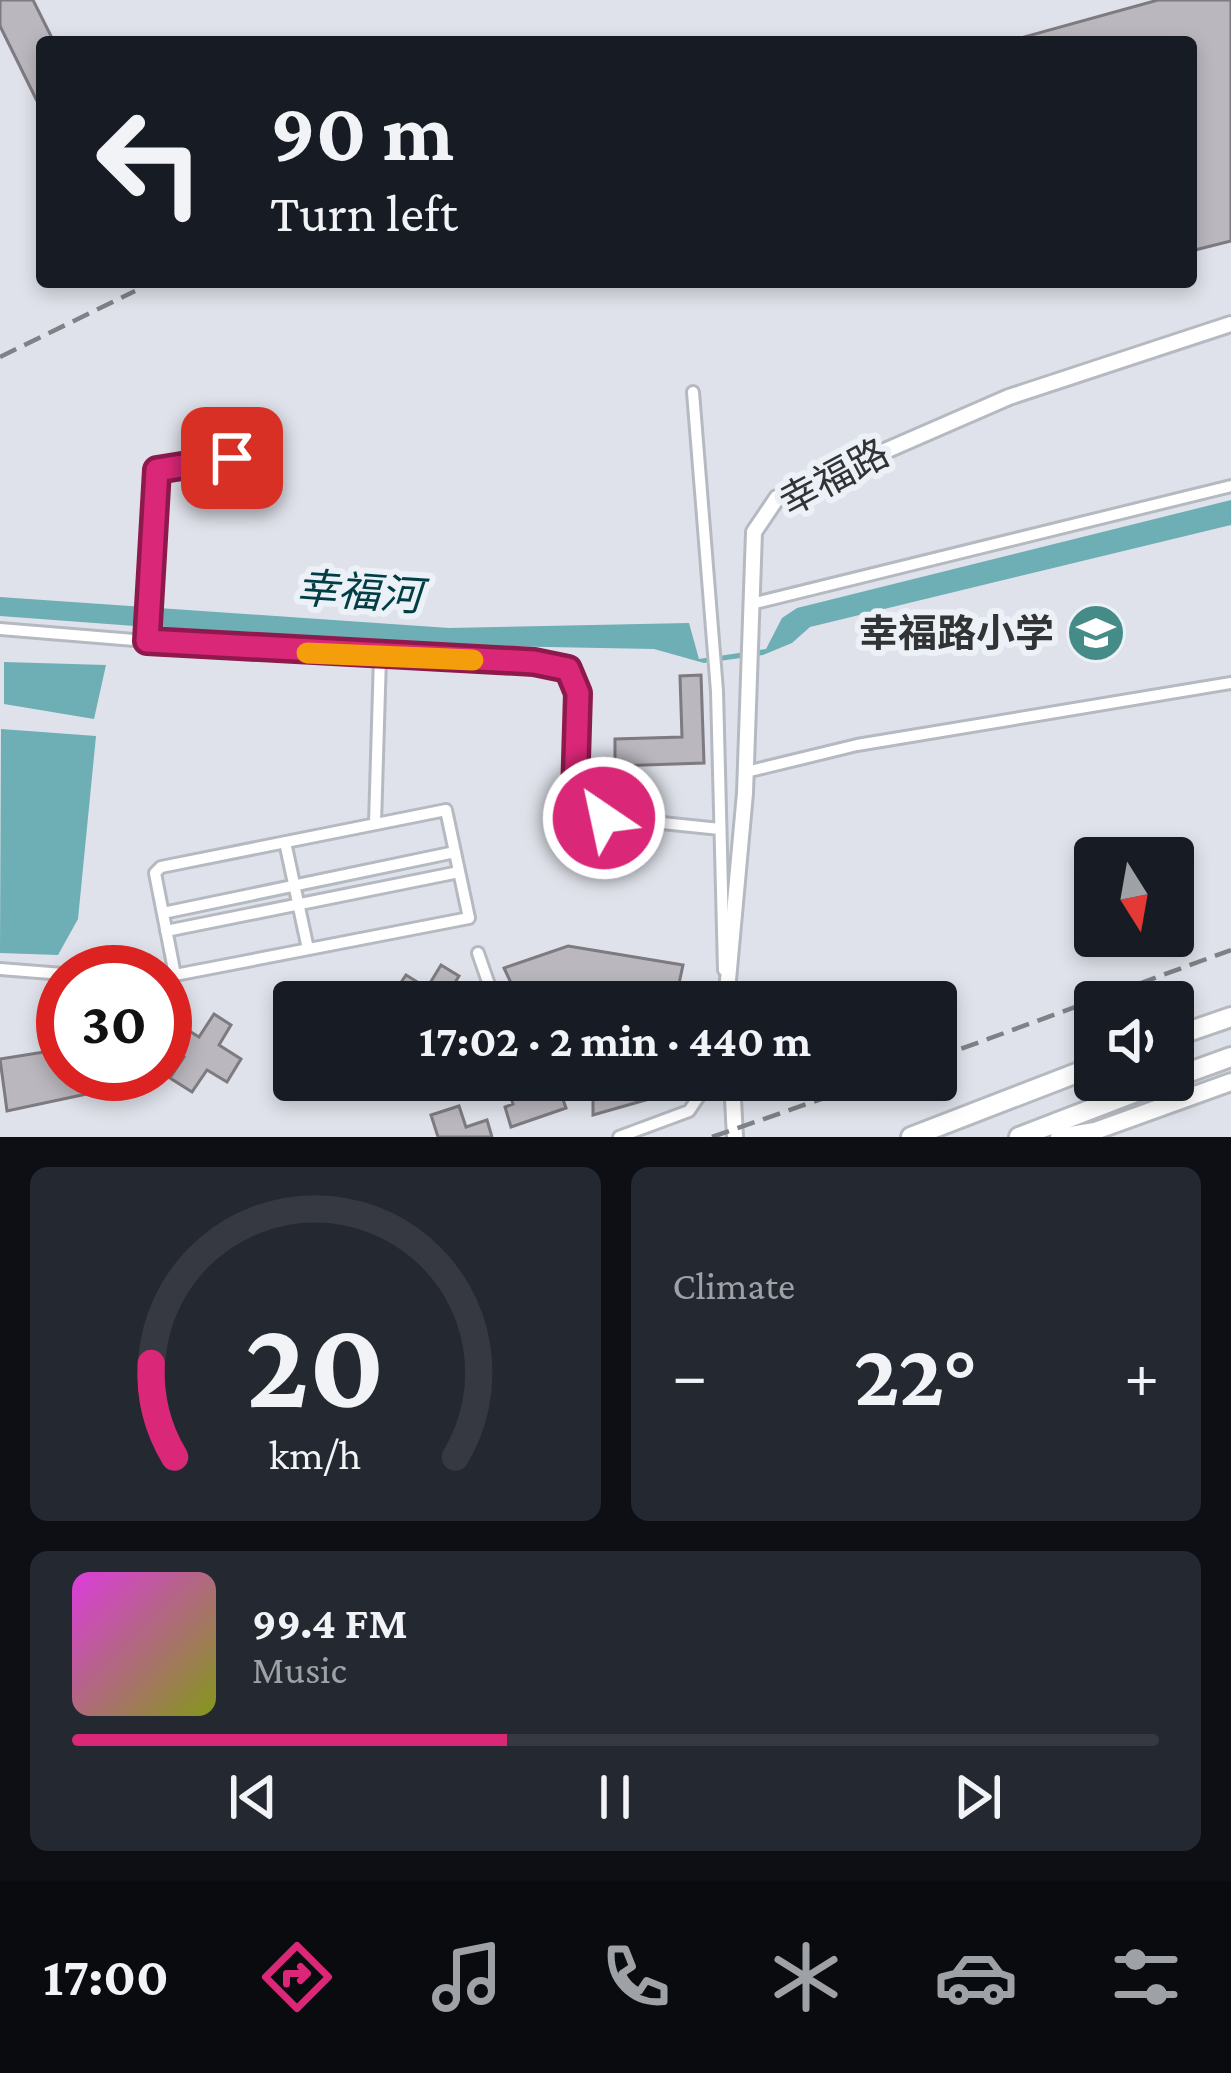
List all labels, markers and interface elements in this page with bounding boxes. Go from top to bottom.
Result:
icon: left [72,84,228,240]
text: 90 m [270,85,454,178]
text: Turn left [270,183,458,243]
pin [181,407,283,509]
icon: arrive [199,425,265,491]
street label: 幸福路 [772,431,896,523]
water label: 幸福河 [295,564,430,620]
school or university icon: 幸福路小学 [1065,602,1127,664]
place label: 幸福路小学 [859,612,1054,655]
position arrow [541,755,667,881]
north arrow [1074,837,1194,957]
map controls [1074,837,1194,1101]
speed limit sign: 30 [36,945,192,1101]
button: sound [1074,981,1194,1101]
text: 17:02 · 2 min · 440 m [419,1016,811,1066]
text: Climate [673,1264,795,1307]
text: 20 [246,1294,385,1433]
text: 22° [854,1324,978,1424]
text: − [673,1338,707,1411]
text: + [1124,1338,1159,1411]
text: km/h [269,1431,361,1478]
text: 99.4 FM [252,1598,408,1648]
text: Music [252,1648,347,1691]
icon: previous [220,1764,286,1830]
icon: pause [582,1764,648,1830]
icon: next [945,1764,1011,1830]
icon: directions [255,1935,339,2019]
icon: music [425,1935,509,2019]
icon: phone [594,1935,678,2019]
icon: climate [764,1935,848,2019]
icon: car [934,1935,1018,2019]
icon: filters [1104,1935,1188,2019]
text: 17:00 [43,1947,169,2007]

